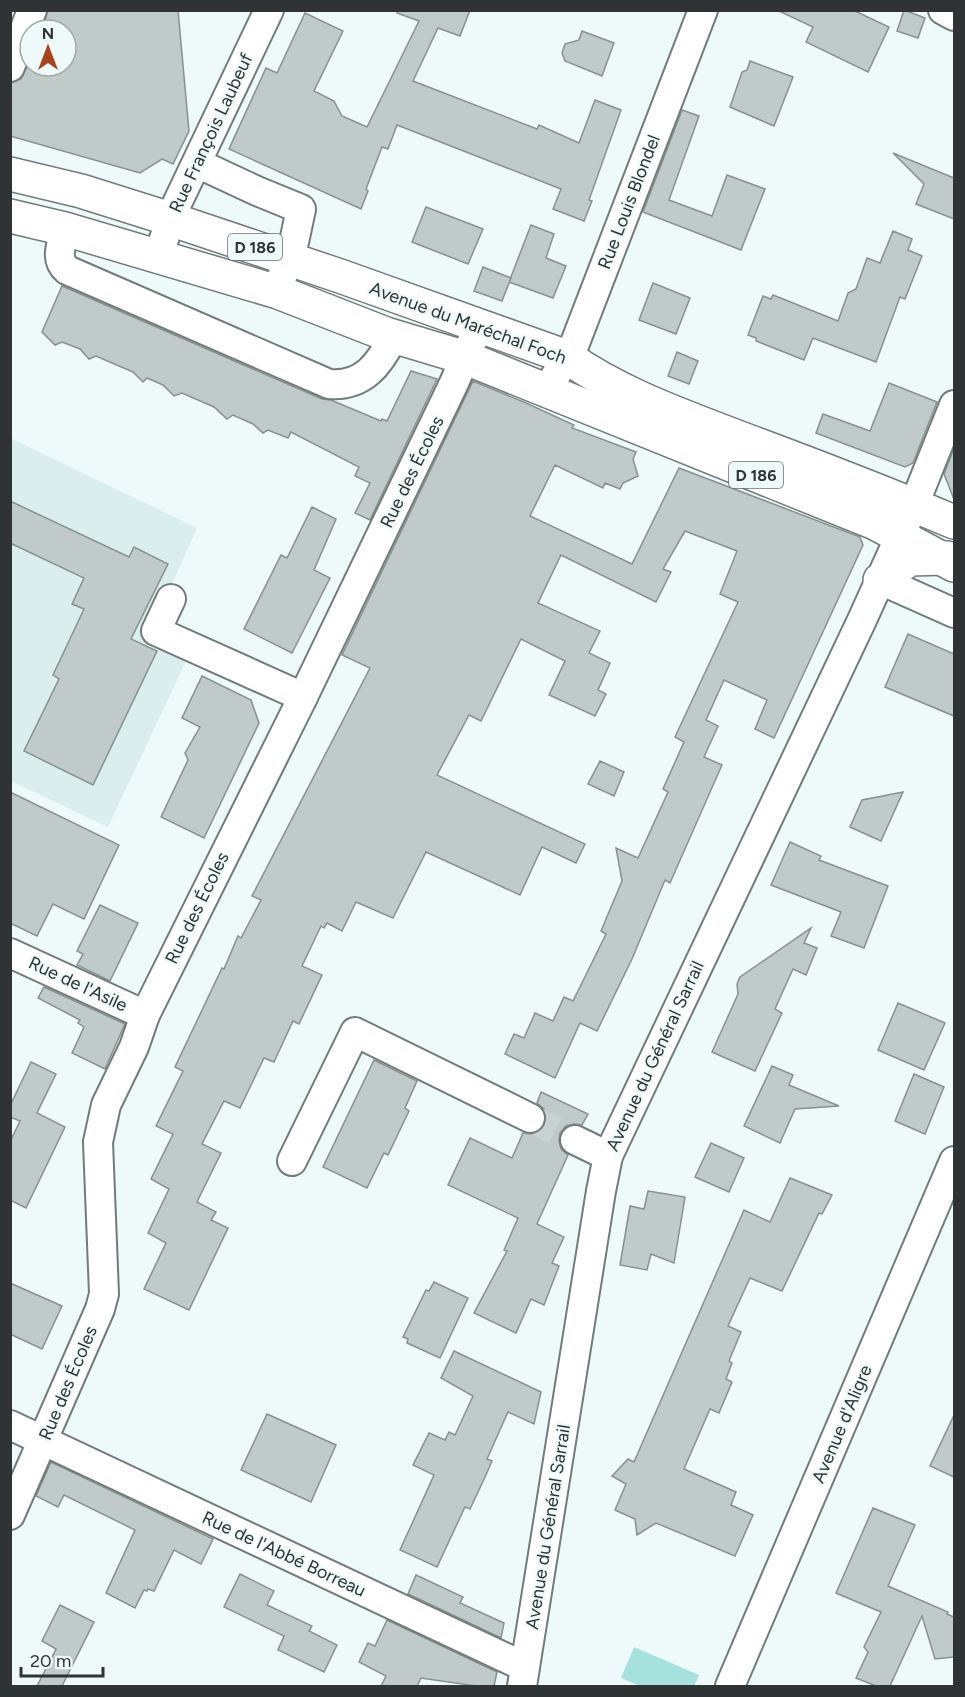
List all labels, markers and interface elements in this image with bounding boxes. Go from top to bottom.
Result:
north arrow [18,18,78,78]
text: N [42,24,54,43]
street label: Rue François Laubeuf [164,49,258,216]
street label: Rue Louis Blondel [593,132,665,272]
road number: D 186 [228,234,282,260]
street label: Avenue du Maréchal Foch [367,277,569,369]
street label: Rue des Écoles [375,412,449,532]
road number: D 186 [729,462,783,488]
street label: Rue des Écoles [160,848,234,968]
street label: Rue de l'Asile [25,952,131,1017]
street label: Avenue du Général Sarrail [601,957,709,1155]
street label: Rue des Écoles [34,1323,102,1443]
street label: Avenue d'Aligre [807,1361,877,1486]
street label: Avenue du Général Sarrail [521,1423,575,1631]
street label: Rue de l'Abbé Borreau [199,1506,369,1602]
scale bar [21,1640,104,1678]
text: 20 m [30,1650,71,1672]

